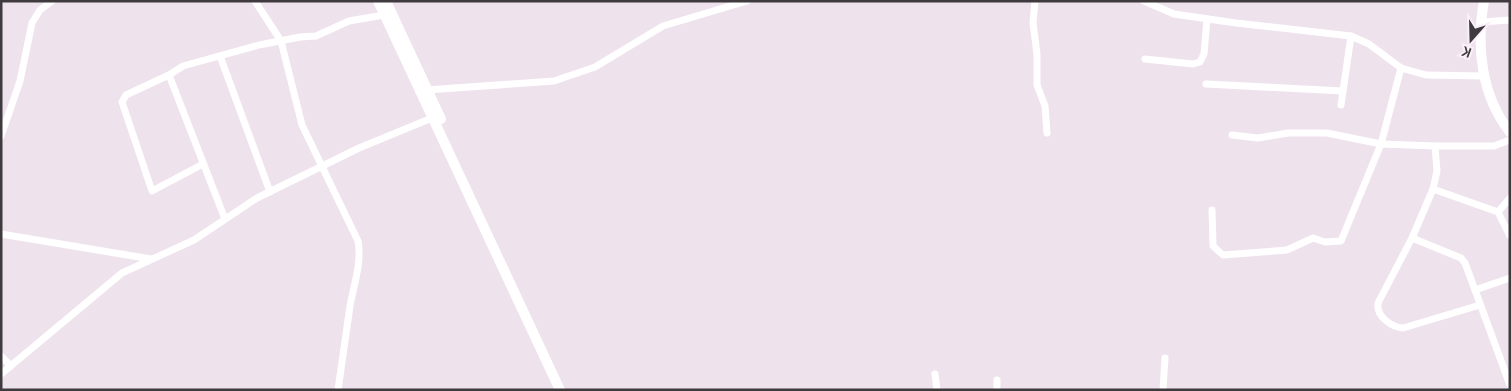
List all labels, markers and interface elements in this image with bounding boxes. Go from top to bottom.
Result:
north arrow [1446,15,1496,65]
text: K [1459,42,1474,62]

